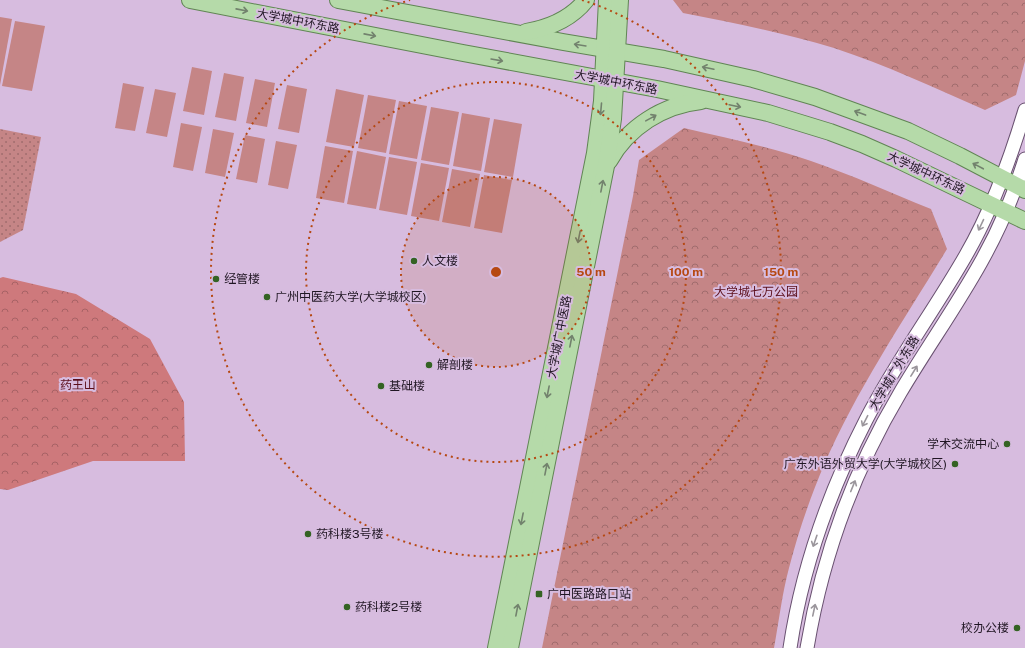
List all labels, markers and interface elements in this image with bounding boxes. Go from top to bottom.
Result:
one-way arrow [235,6,248,14]
street label: 大学城中环东路 [255,6,341,36]
one-way arrow [363,31,376,39]
one-way arrow [574,41,587,49]
one-way arrow [490,56,503,64]
one-way arrow [702,64,715,72]
street label: 大学城中环东路 [573,67,659,97]
one-way arrow [598,102,605,115]
one-way arrow [728,102,741,110]
one-way arrow [854,108,866,116]
one-way arrow [645,114,657,121]
street label: 大学城中环东路 [885,149,967,197]
one-way arrow [972,161,984,169]
one-way arrow [599,180,607,193]
one-way arrow [977,219,984,231]
one-way arrow [575,230,583,243]
place label: 人文楼 [422,254,458,268]
marker: 人文楼 [409,256,419,266]
centre of rings [489,265,503,279]
text: 50 m [576,265,606,279]
text: 100 m [669,265,703,279]
text: 150 m [764,265,798,279]
place label: 经管楼 [224,272,260,286]
marker: 经管楼 [211,274,221,284]
park label: 大学城七万公园 [714,285,798,299]
place label: 广州中医药大学(大学城校区) [275,290,426,304]
marker: 广州中医药大学(大学城校区) [262,292,272,302]
street label: 大学城广中医路 [544,294,574,380]
street label: 大学城广外东路 [866,333,922,413]
one-way arrow [568,335,576,348]
place label: 解剖楼 [437,358,473,372]
marker: 解剖楼 [424,360,434,370]
one-way arrow [910,366,918,377]
park label: 药王山 [60,378,96,392]
place label: 基础楼 [389,379,425,393]
marker: 基础楼 [376,381,386,391]
one-way arrow [544,385,552,398]
one-way arrow [861,415,869,427]
place label: 学术交流中心 [927,437,999,451]
marker: 学术交流中心 [1002,439,1012,449]
place label: 广东外语外贸大学(大学城校区) [784,457,947,471]
marker: 广东外语外贸大学(大学城校区) [950,459,960,469]
one-way arrow [542,462,550,475]
one-way arrow [850,480,858,492]
one-way arrow [518,512,526,525]
place label: 药科楼3号楼 [316,527,384,541]
marker: 药科楼3号楼 [303,529,313,539]
one-way arrow [811,535,819,547]
place label: 广中医路路口站 [547,587,631,601]
marker: 广中医路路口站 [534,589,544,599]
place label: 药科楼2号楼 [355,600,422,614]
marker: 药科楼2号楼 [342,602,352,612]
one-way arrow [811,603,819,616]
one-way arrow [514,604,522,617]
place label: 校办公楼 [961,621,1009,635]
marker: 校办公楼 [1012,623,1022,633]

